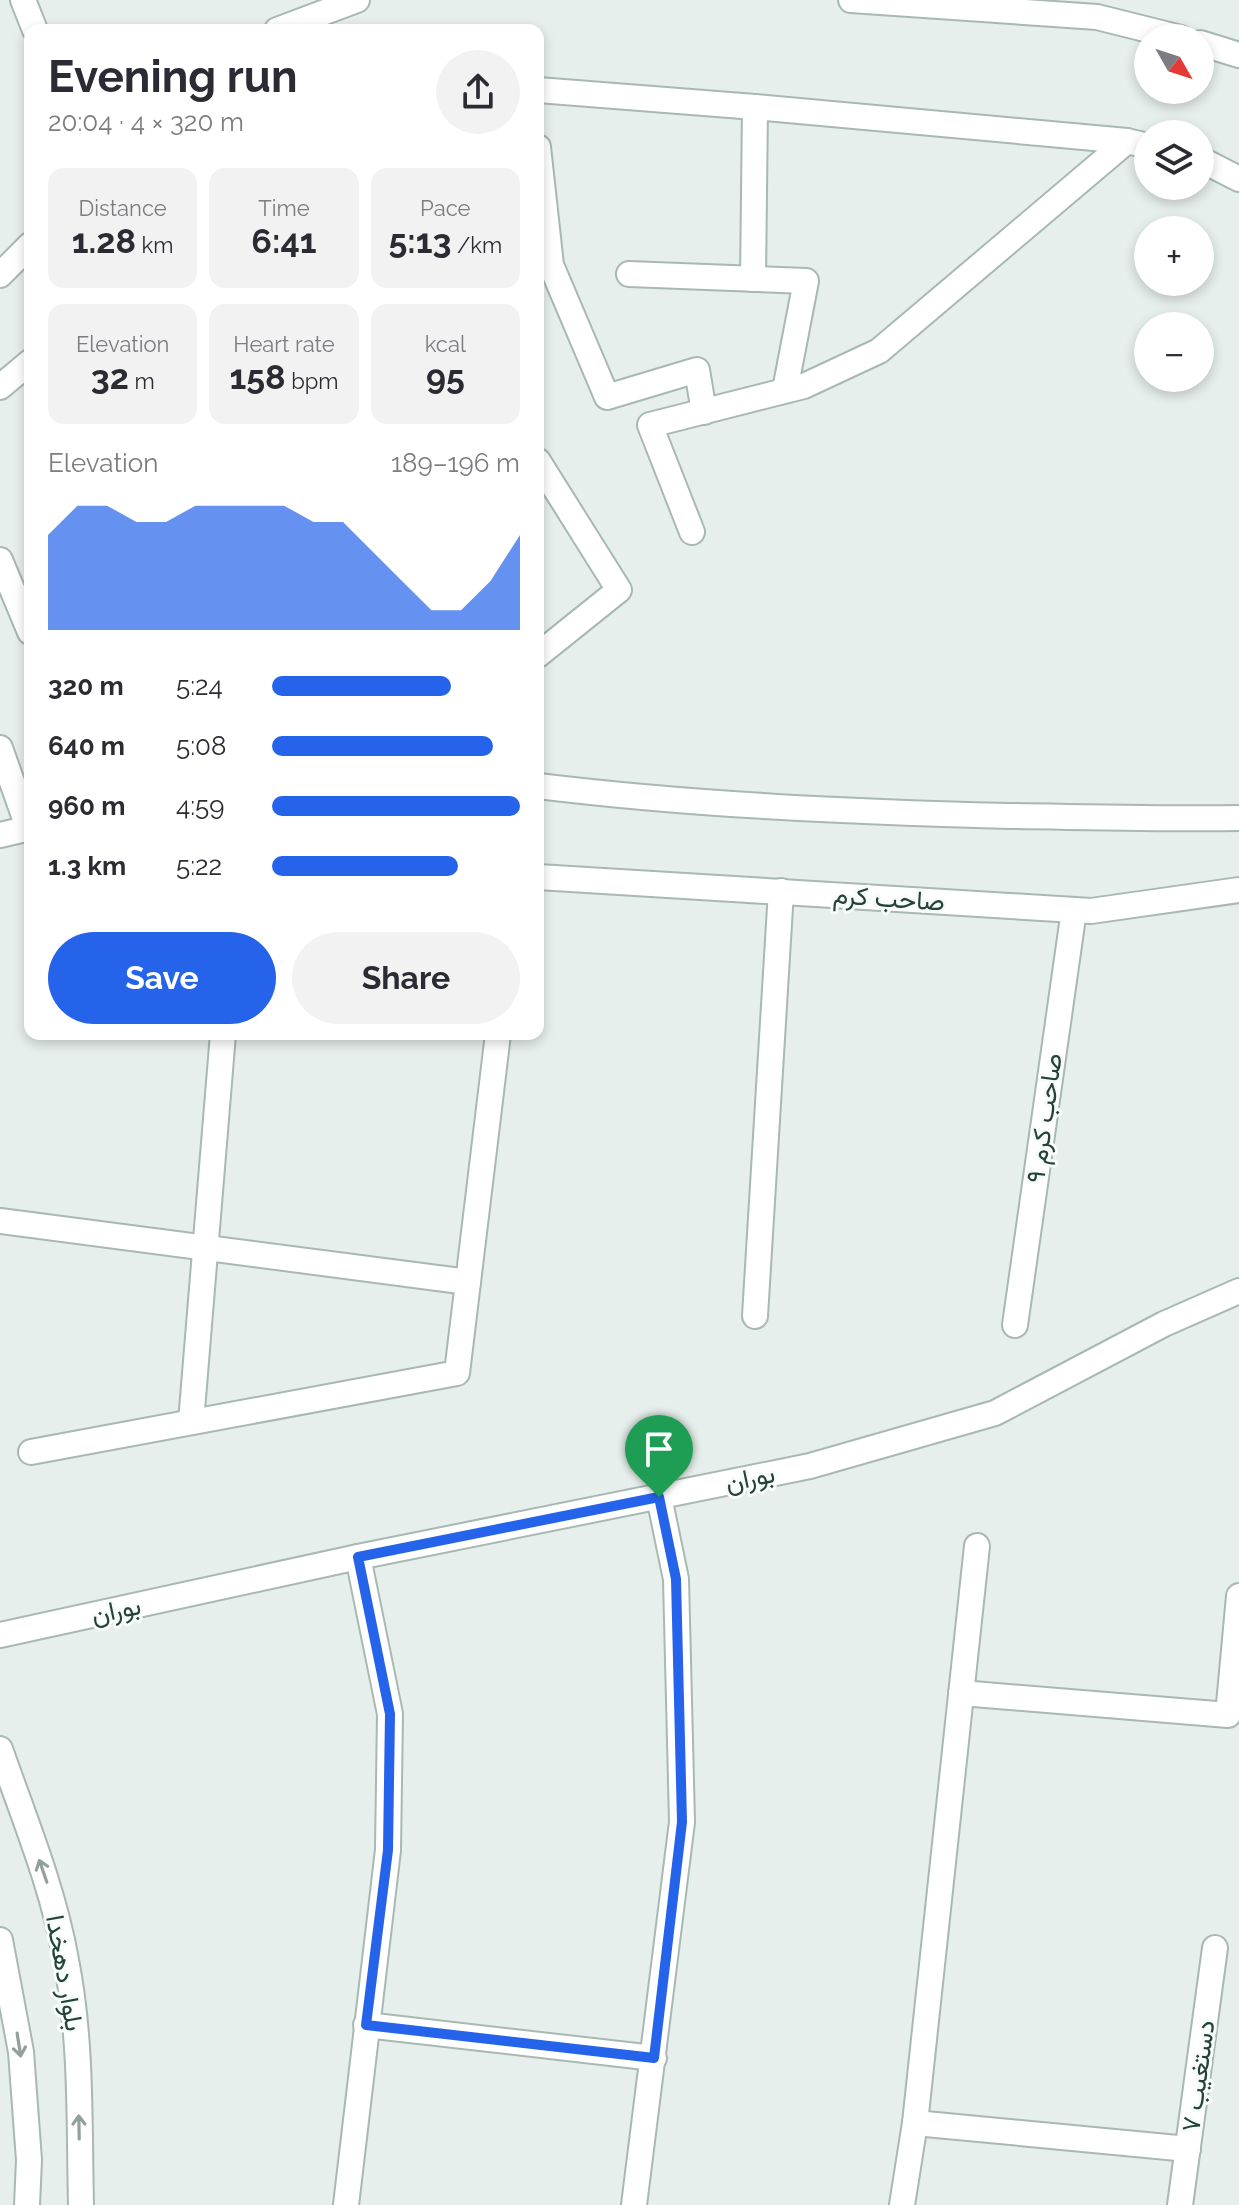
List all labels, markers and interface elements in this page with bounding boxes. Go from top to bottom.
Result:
north arrow [1134,24,1214,104]
map controls [1134,24,1214,392]
button: share [436,50,520,134]
text: Evening run [48,51,297,102]
text: 20:04 · 4 × 320 m [48,107,244,137]
button: layers [1134,120,1214,200]
text: Distance [79,195,167,221]
text: Time [258,195,310,221]
text: Pace [420,195,471,221]
button: + [1134,216,1214,296]
text: 1.28 [72,221,136,261]
text: 6:41 [251,221,317,261]
text: 5:13 [388,221,451,261]
text: km [136,232,174,258]
text: /km [451,232,502,258]
button: − [1134,312,1214,392]
text: Elevation [76,331,169,357]
text: Heart rate [233,331,335,357]
text: kcal [425,331,466,357]
text: 32 [91,357,129,397]
text: 158 [229,357,286,397]
text: 95 [426,357,465,397]
text: m [129,368,155,394]
text: bpm [286,368,339,394]
text: Elevation [48,448,158,478]
text: 189–196 m [391,448,520,478]
text: 320 m [48,671,124,701]
text: 5:24 [176,671,223,701]
text: 640 m [48,731,125,761]
text: 5:08 [176,731,226,761]
text: 960 m [48,791,126,821]
text: 4:59 [176,791,225,821]
text: 1.3 km [48,851,126,881]
text: 5:22 [176,851,222,881]
street label: صاحب کرم [832,879,946,919]
button: Save [48,932,276,1024]
button: Share [292,932,520,1024]
street label: صاحب کرم ۹ [1020,1051,1070,1185]
pin [625,1415,693,1497]
icon: arrive [637,1427,681,1471]
street label: بوران [722,1458,778,1499]
street label: بوران [88,1590,144,1631]
one-way arrow [34,1859,49,1884]
street label: بلوار دهخدا [39,1913,90,2033]
street label: دستغیب ۷ [1175,2018,1221,2134]
one-way arrow [12,2031,27,2057]
one-way arrow [72,2114,87,2141]

